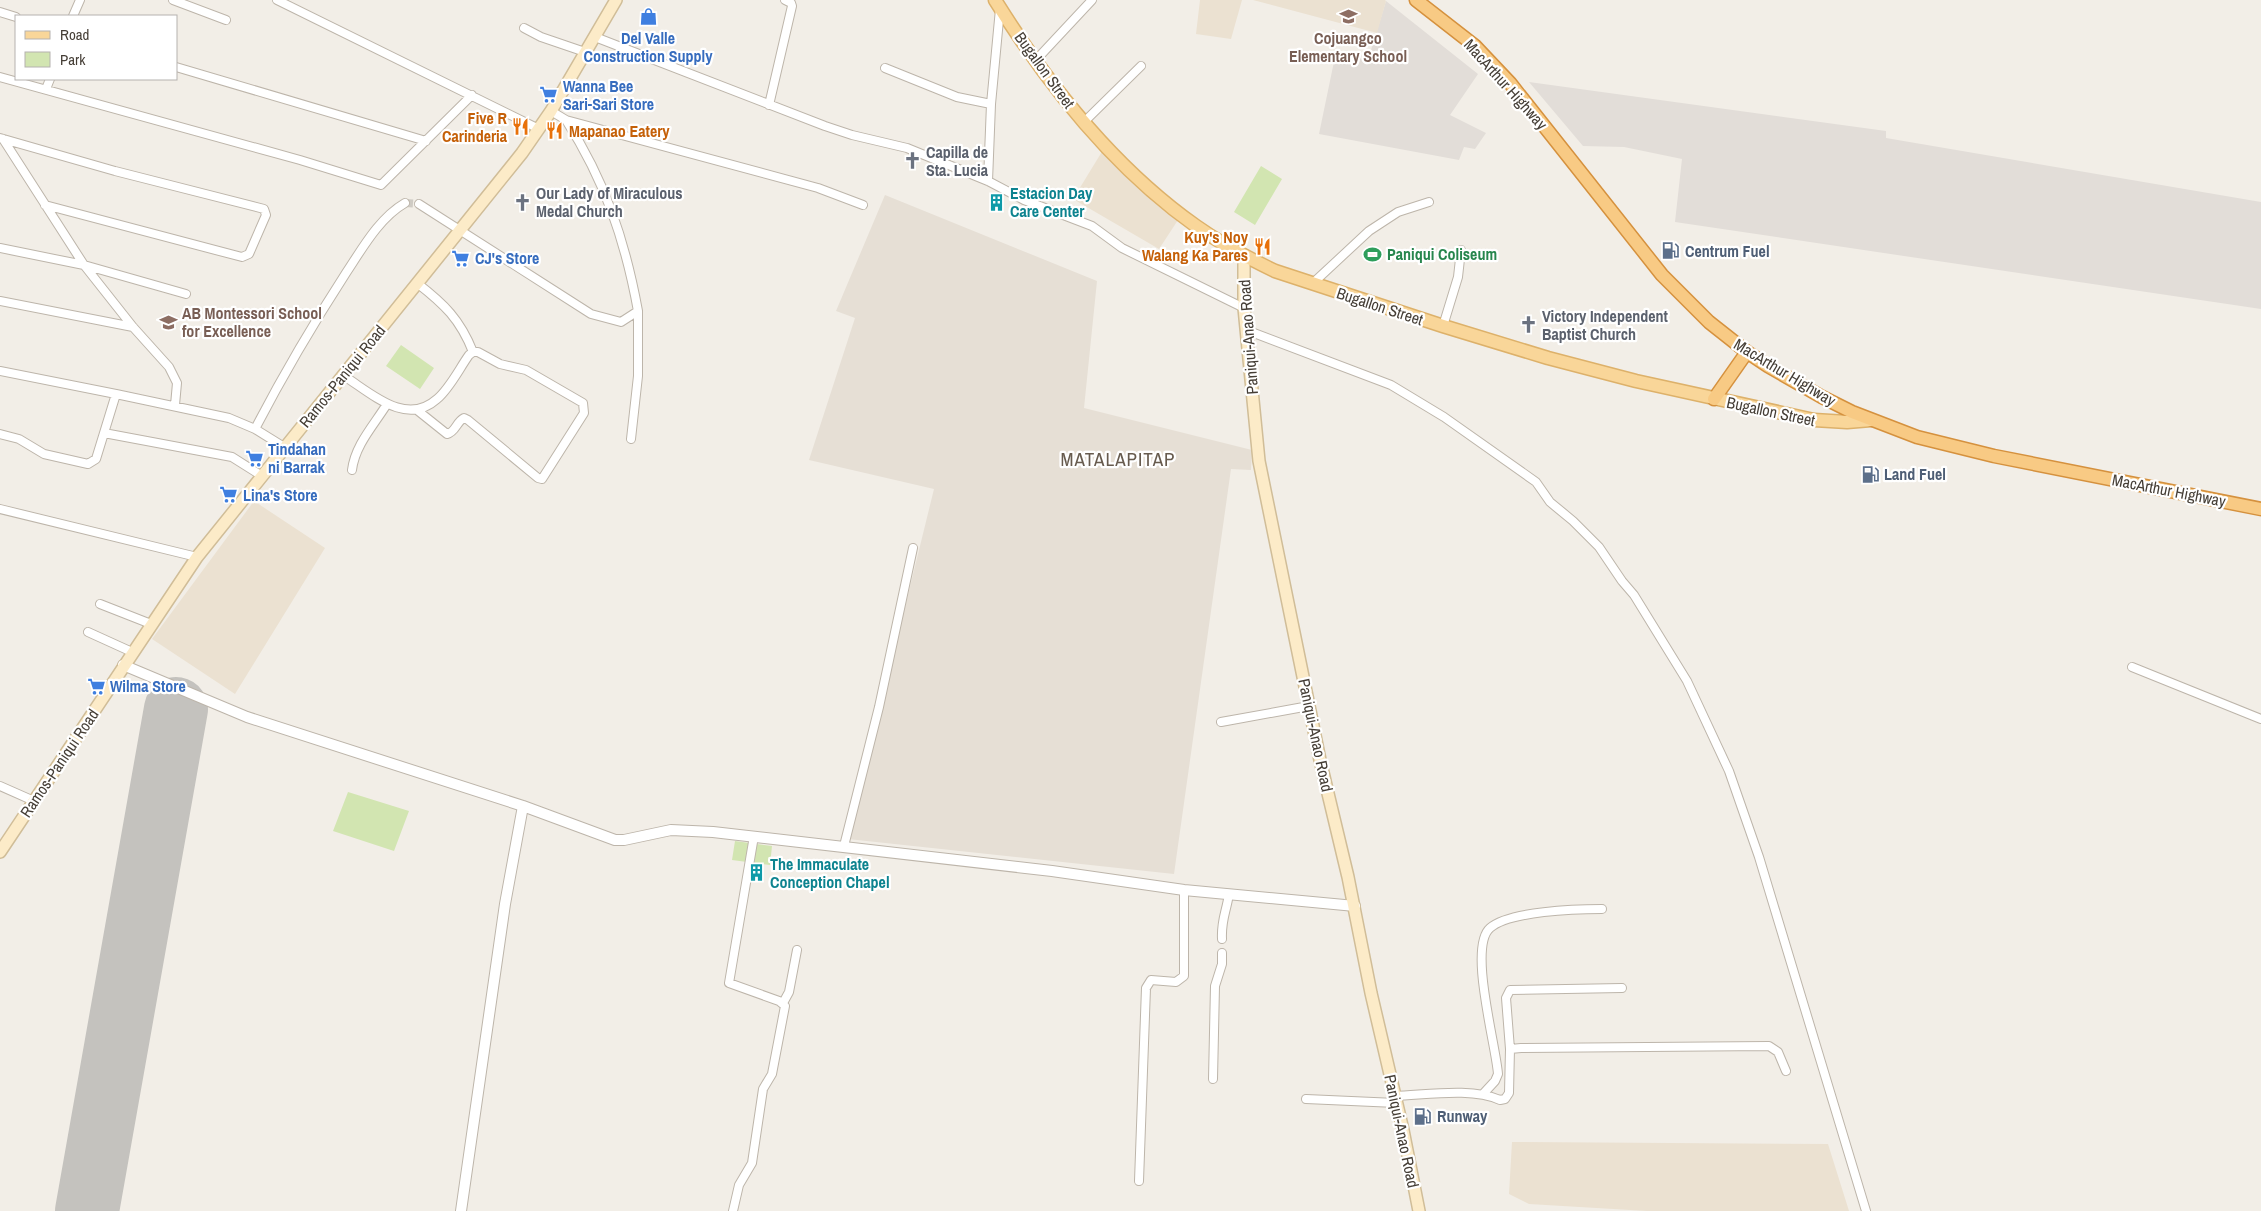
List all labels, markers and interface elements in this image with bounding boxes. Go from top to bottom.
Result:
shop icon: Del Valle Construction Supply [638,6,658,26]
school or university icon: Cojuangco Elementary School [1338,7,1358,27]
legend [15,15,178,80]
text: Road [60,24,89,45]
place label: Del Valle Construction Supply [583,27,713,67]
street label: Bugallon Street [1010,27,1080,113]
place label: Cojuangco Elementary School [1289,27,1407,67]
street label: MacArthur Highway [1459,34,1553,134]
text: Park [60,49,86,70]
place label: Wanna Bee Sari-Sari Store [563,75,654,115]
supermarket icon: Wanna Bee Sari-Sari Store [539,85,559,105]
place label: Five R Carinderia [442,107,508,147]
restaurant icon: Five R Carinderia [511,117,531,137]
place label: Mapanao Eatery [569,120,670,142]
restaurant icon: Mapanao Eatery [545,121,565,141]
place label: Capilla de Sta. Lucia [926,141,989,181]
church icon: Capilla de Sta. Lucia [902,151,922,171]
place label: Our Lady of Miraculous Medal Church [536,182,683,222]
place label: Estacion Day Care Center [1010,182,1093,222]
church icon: Our Lady of Miraculous Medal Church [512,192,532,212]
building icon: Estacion Day Care Center [986,192,1006,212]
place label: Kuy's Noy Walang Ka Pares [1142,226,1249,266]
restaurant icon: Kuy's Noy Walang Ka Pares [1252,236,1272,256]
place label: Centrum Fuel [1685,240,1770,262]
fuel station icon: Centrum Fuel [1661,241,1681,261]
place label: Paniqui Coliseum [1387,243,1497,265]
sports icon: Paniqui Coliseum [1363,244,1383,264]
place label: CJ's Store [475,247,539,269]
supermarket icon: CJ's Store [451,248,471,268]
street label: Paniqui-Anao Road [1233,279,1263,395]
street label: Bugallon Street [1334,282,1426,330]
place label: AB Montessori School for Excellence [182,302,322,342]
place label: Victory Independent Baptist Church [1542,305,1669,345]
school or university icon: AB Montessori School for Excellence [158,312,178,332]
church icon: Victory Independent Baptist Church [1518,315,1538,335]
street label: Ramos-Paniqui Road [294,320,390,432]
street label: MacArthur Highway [1730,333,1840,411]
street label: Bugallon Street [1725,391,1818,431]
place label: Tindahan ni Barrak [268,438,326,478]
district label: MATALAPITAP [1061,446,1175,472]
supermarket icon: Tindahan ni Barrak [244,448,264,468]
place label: Land Fuel [1884,463,1946,485]
fuel station icon: Land Fuel [1860,464,1880,484]
street label: MacArthur Highway [2110,468,2228,512]
place label: Lina's Store [243,484,318,506]
supermarket icon: Lina's Store [219,485,239,505]
place label: Wilma Store [110,675,186,697]
supermarket icon: Wilma Store [86,676,106,696]
street label: Paniqui-Anao Road [1293,676,1339,794]
street label: Ramos-Paniqui Road [15,705,103,821]
place label: The Immaculate Conception Chapel [770,853,890,893]
building icon: The Immaculate Conception Chapel [746,863,766,883]
street label: Paniqui-Anao Road [1379,1072,1425,1190]
place label: Runway [1437,1105,1488,1127]
fuel station icon: Runway [1413,1106,1433,1126]

